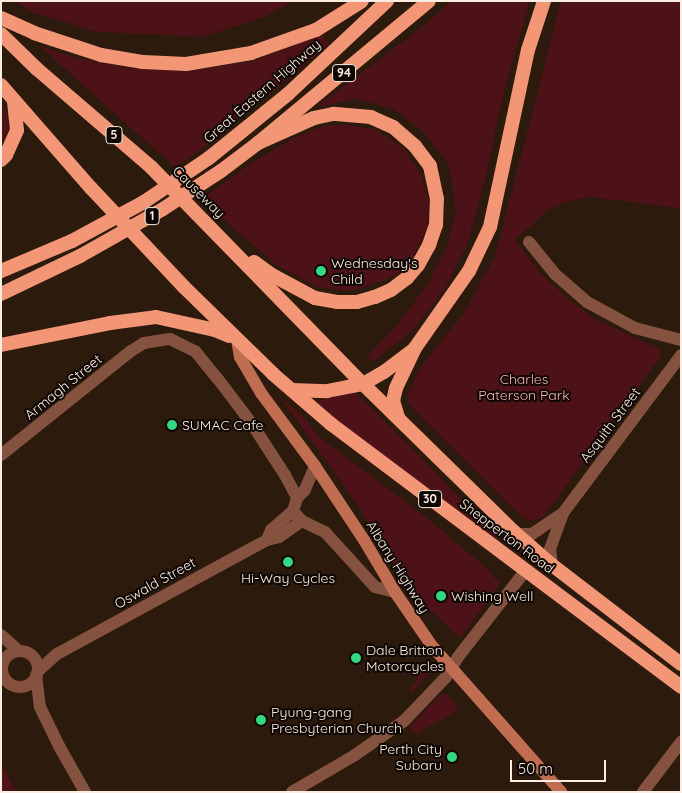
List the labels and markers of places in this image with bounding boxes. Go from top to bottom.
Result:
place label: Wednesday's Child [331,255,417,288]
marker: Wednesday's Child [315,265,327,277]
place label: SUMAC Cafe [182,417,263,433]
marker: SUMAC Cafe [166,419,178,431]
marker: Hi-Way Cycles [282,556,294,568]
place label: Hi-Way Cycles [241,570,335,586]
place label: Wishing Well [451,588,533,604]
marker: Wishing Well [435,590,447,602]
place label: Dale Britton Motorcycles [366,642,444,674]
marker: Dale Britton Motorcycles [350,652,362,664]
place label: Pyung-gang Presbyterian Church [271,704,402,736]
marker: Pyung-gang Presbyterian Church [255,714,267,726]
place label: Perth City Subaru [379,741,442,774]
marker: Perth City Subaru [446,751,458,763]

